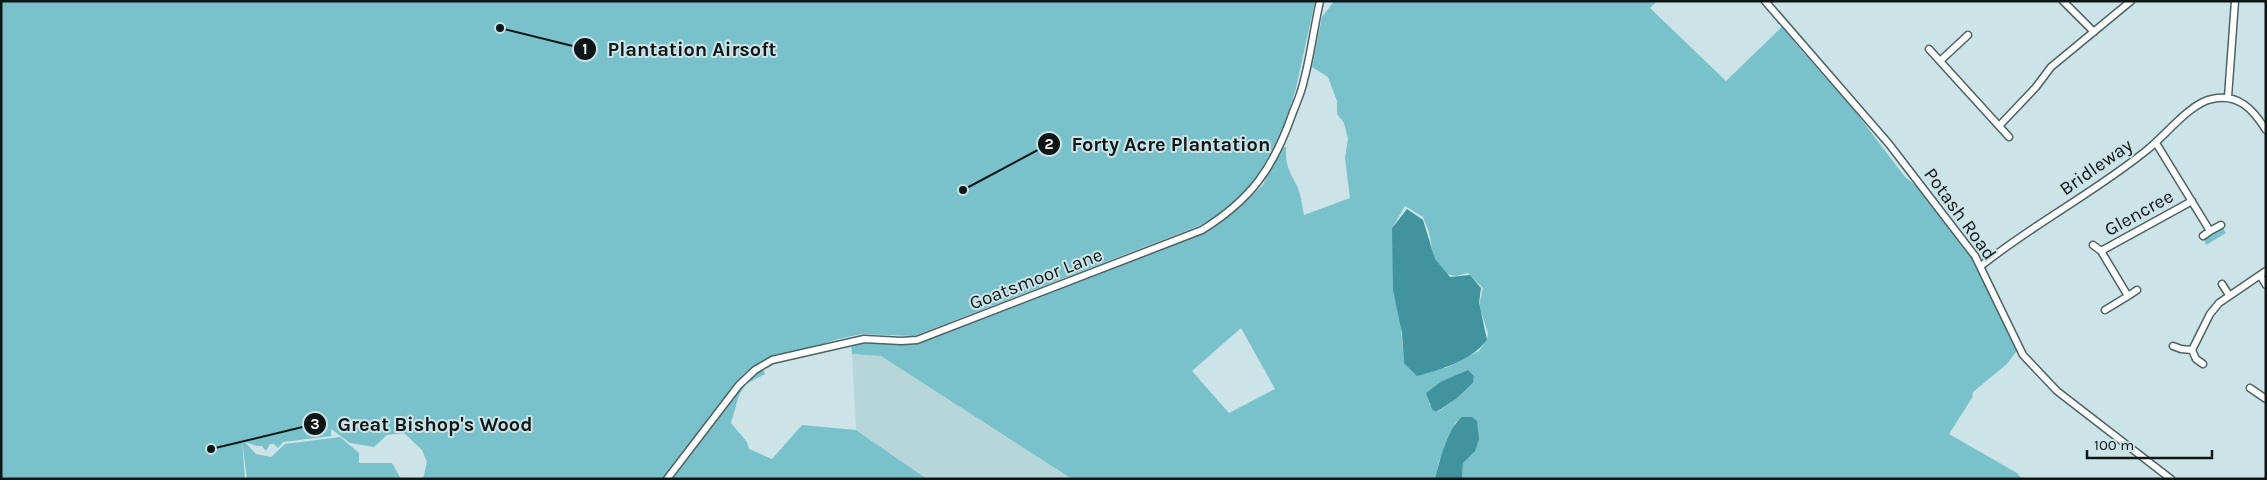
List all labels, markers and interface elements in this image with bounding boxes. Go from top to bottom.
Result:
callout: Plantation Airsoft [573,32,786,67]
text: Plantation Airsoft [608,38,776,61]
text: 1 [582,40,588,58]
callout: Forty Acre Plantation [1037,127,1281,162]
text: Forty Acre Plantation [1072,133,1270,156]
street label: Bridleway [2055,134,2137,200]
text: 2 [1044,135,1054,153]
street label: Potash Road [1919,164,2001,264]
street label: Glencree [2101,185,2177,241]
street label: Goatsmoor Lane [966,244,1106,314]
callout: Great Bishop's Wood [302,407,542,442]
text: Great Bishop's Wood [338,413,532,436]
text: 3 [310,415,320,433]
scale bar [2087,428,2212,460]
text: 100 m [2094,436,2134,454]

